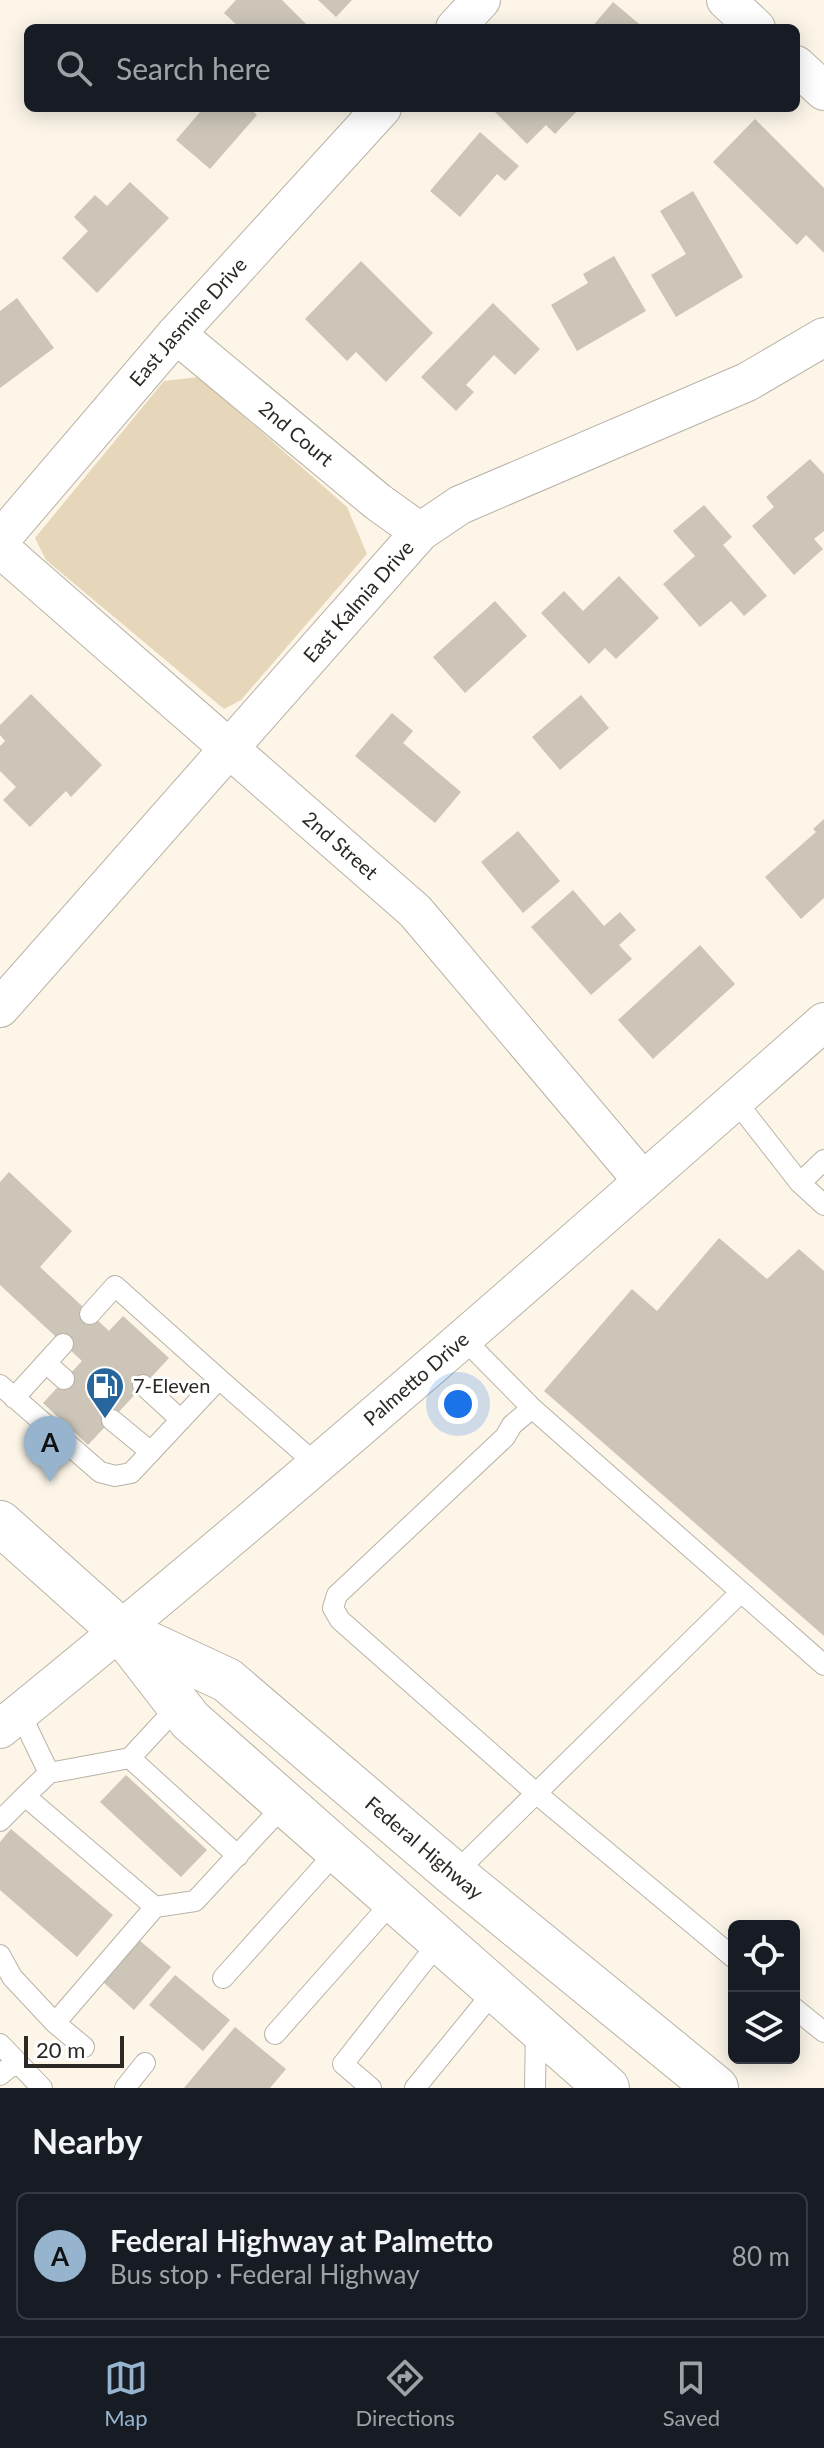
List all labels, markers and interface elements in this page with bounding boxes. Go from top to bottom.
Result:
search box [24,24,800,112]
icon: search [52,46,96,90]
text: Search here [116,50,271,86]
street label: East Jasmine Drive [124,252,251,391]
street label: 2nd Court [255,395,339,471]
street label: East Kalmia Drive [298,535,418,667]
street label: 2nd Street [298,806,383,884]
street label: Palmetto Drive [358,1326,473,1430]
fuel station icon: 7-Eleven [84,1365,126,1420]
place label: 7-Eleven [133,1373,210,1397]
your location [438,1384,478,1424]
pin: A [24,1416,76,1482]
street label: Federal Highway [361,1791,489,1904]
map controls [728,1920,800,2064]
button: locate [728,1920,800,1992]
button: layers [728,1992,800,2064]
scale bar [24,2032,124,2068]
text: 20 m [36,2036,85,2063]
text: Nearby [32,2120,143,2161]
text: Federal Highway at Palmetto [110,2222,493,2258]
text: A [51,2240,69,2272]
text: 80 m [732,2240,790,2272]
text: Bus stop · Federal Highway [110,2258,420,2290]
tab: Map [104,2356,148,2431]
tab: Directions [356,2356,455,2431]
tab: Saved [663,2356,720,2431]

